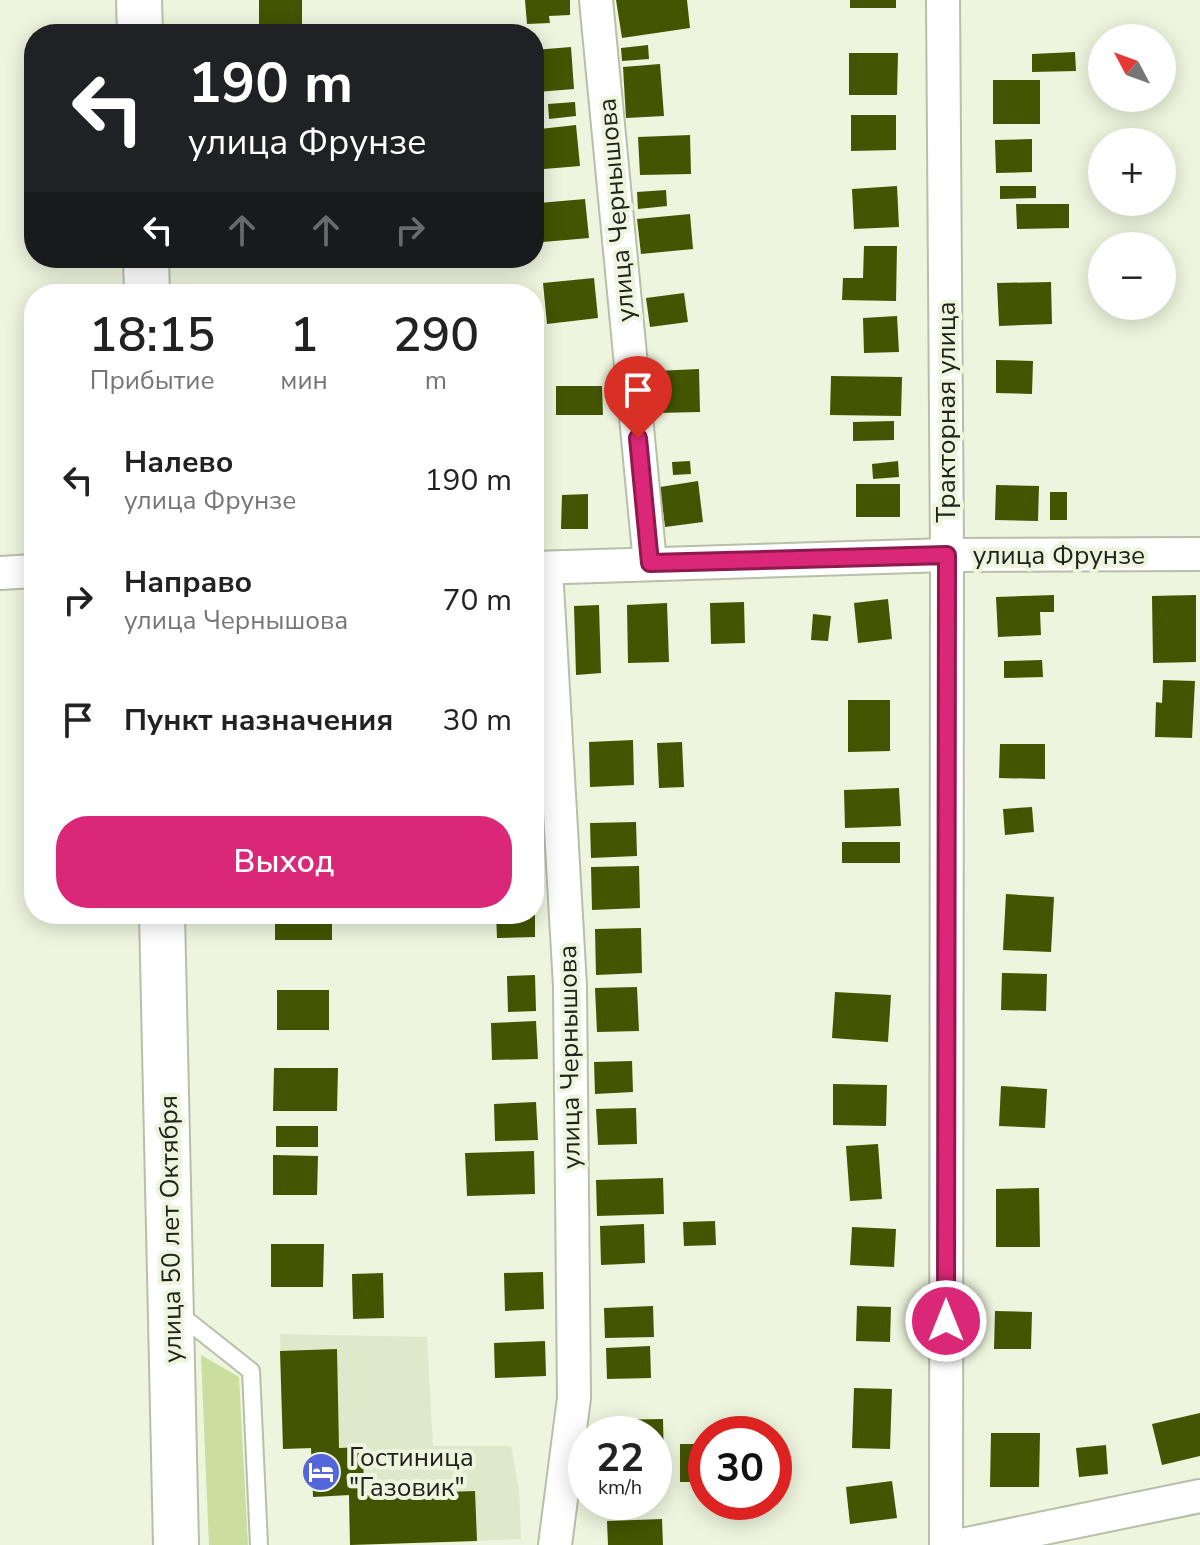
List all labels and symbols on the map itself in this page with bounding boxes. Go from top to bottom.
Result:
north arrow [1088,24,1176,112]
street label: улица Чернышова [589,97,644,323]
street label: Тракторная улица [929,302,964,522]
pin [604,356,672,438]
street label: улица Фрунзе [973,538,1145,573]
street label: улица Чернышова [550,945,589,1169]
street label: улица 50 лет Октября [151,1095,190,1363]
position arrow [904,1279,988,1363]
speed limit sign: 30 [688,1416,792,1520]
place label: Гостиница "Газовик" [349,1440,474,1505]
hotel icon: Гостиница "Газовик" [300,1451,342,1493]

